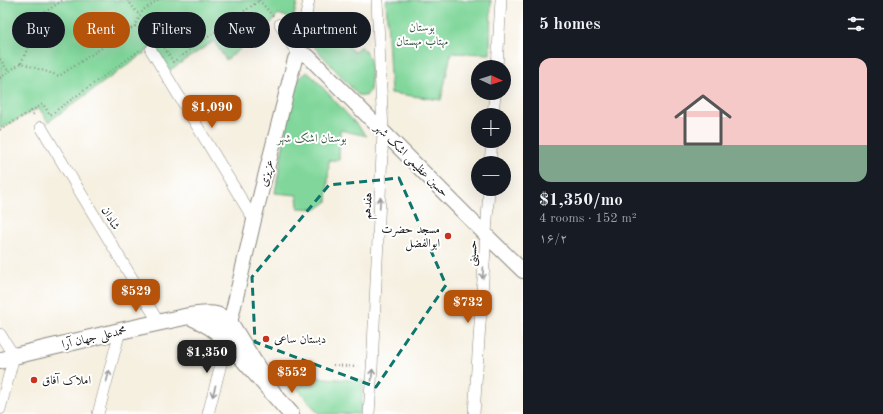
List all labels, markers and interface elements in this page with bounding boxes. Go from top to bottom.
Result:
chip: Buy [12,12,65,48]
chip: Rent [73,12,130,48]
chip: Filters [138,12,206,48]
chip: New [214,12,270,48]
chip: Apartment [278,12,371,48]
icon: filters [845,13,867,35]
text: 5 homes [539,16,601,33]
park label: بوستان مهتاب مهستان [396,22,449,49]
north arrow [471,60,511,100]
map controls [471,60,511,196]
icon: home [667,84,739,156]
pin: $1,090 [179,95,245,129]
text: $1,090 [191,101,233,114]
button: + [471,108,511,148]
street label: حسین عظیمی اشک شهر [369,120,451,201]
park label: بوستان اشک شهر [275,132,347,146]
button: − [471,156,511,196]
street label: عزیزی [258,158,278,188]
street label: هفدهم [361,192,379,220]
text: $1,350/mo [539,192,623,209]
one-way arrow [376,197,383,210]
street label: شادان [99,205,122,232]
text: 4 rooms · 152 m² [539,212,637,225]
place label: مسجد حضرت ابوالفضل [381,224,440,252]
marker: مسجد حضرت ابوالفضل [443,231,453,241]
text: ۱۶/۲ [539,232,568,245]
street label: حسینی [466,239,482,267]
one-way arrow [480,266,487,279]
pin: $529 [112,279,160,313]
text: $529 [121,285,151,298]
pin: $732 [444,290,492,324]
text: $732 [453,296,483,309]
street label: محمدعلی جهان آرا [60,322,128,353]
marker: دبستان ساعی [261,334,271,344]
place label: دبستان ساعی [274,334,326,346]
pin: $1,350 [174,340,240,374]
text: $1,350 [186,346,228,359]
pin: $552 [268,360,316,394]
text: $552 [277,366,307,379]
one-way arrow [368,369,375,382]
one-way arrow [105,370,112,383]
place label: املاک آفاق [42,372,91,387]
marker: املاک آفاق [29,375,39,385]
one-way arrow [210,384,217,397]

